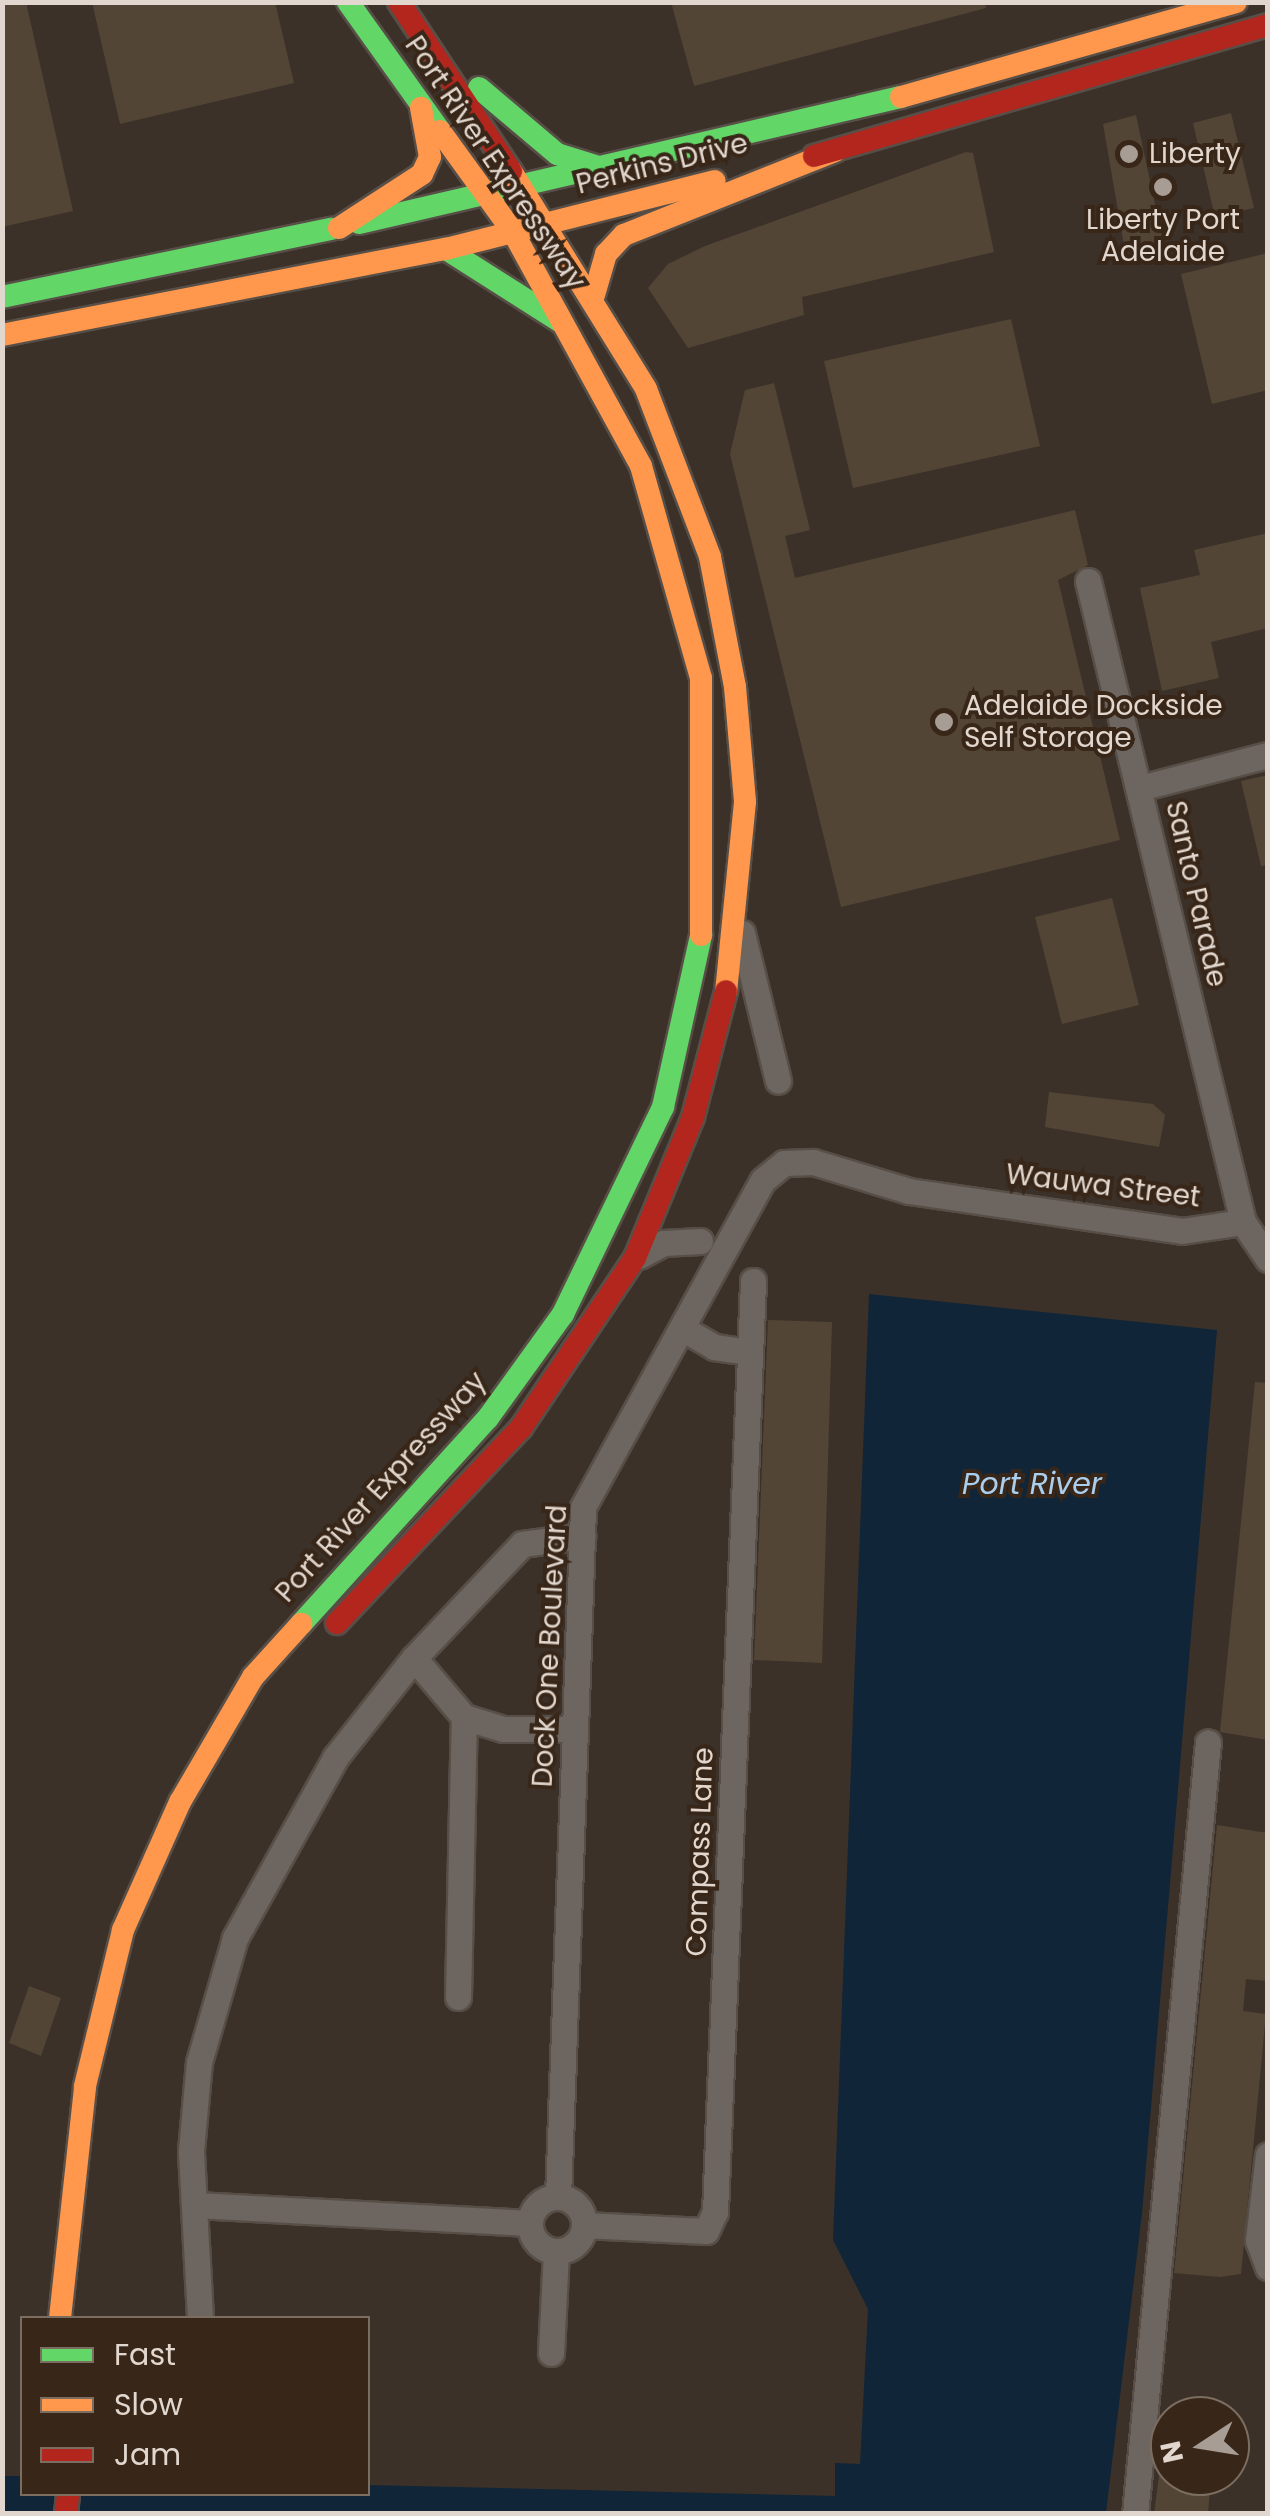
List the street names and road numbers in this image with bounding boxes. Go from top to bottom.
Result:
street label: Port River Expressway [398,30,592,296]
street label: Perkins Drive [573,126,751,202]
street label: Santo Parade [1158,798,1234,990]
street label: Wauwa Street [1004,1157,1202,1215]
street label: Port River Expressway [269,1365,493,1609]
street label: Dock One Boulevard [526,1504,574,1788]
street label: Compass Lane [680,1747,720,1957]

